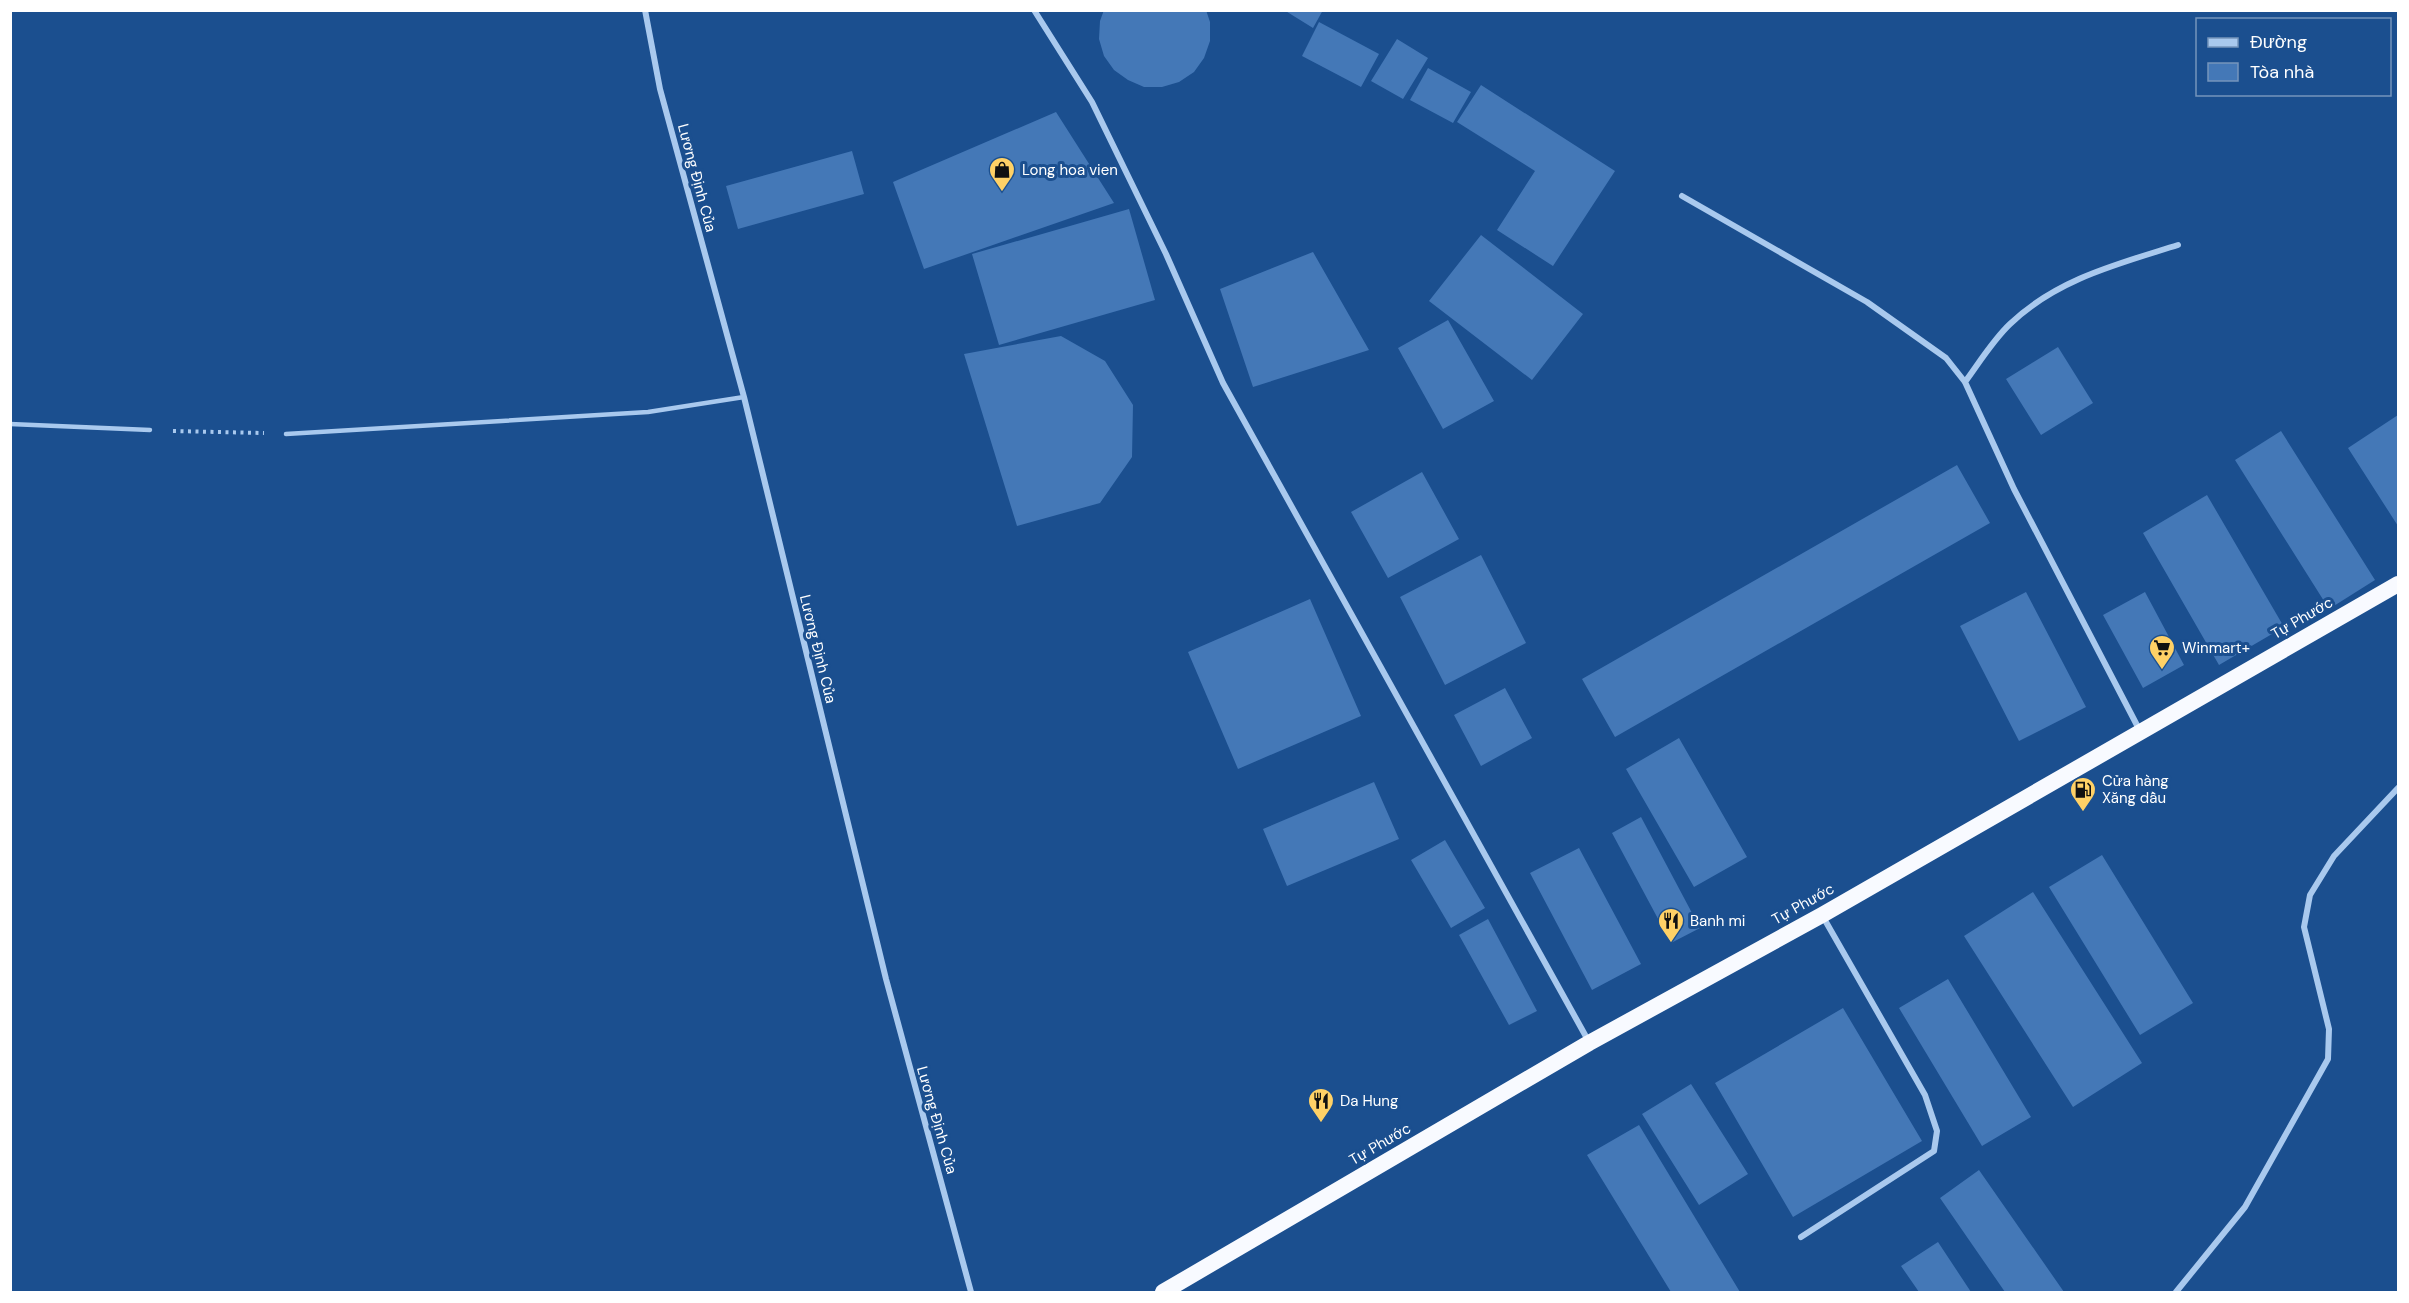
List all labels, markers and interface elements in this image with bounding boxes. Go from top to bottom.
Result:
legend [2196,18,2391,96]
text: Đường [2250,30,2307,54]
text: Tòa nhà [2250,60,2314,84]
street label: Lương Định Của [673,122,721,234]
shop icon: Long hoa vien [987,155,1017,193]
place label: Long hoa vien [1022,160,1118,180]
street label: Tự Phước [2267,592,2337,644]
street label: Lương Định Của [795,593,841,705]
supermarket icon: Winmart+ [2147,633,2177,671]
place label: Winmart+ [2182,638,2250,658]
place label: Cửa hàng Xăng dầu [2102,771,2169,808]
fuel station icon: Cửa hàng Xăng dầu [2068,775,2098,813]
street label: Tự Phước [1768,879,1838,929]
restaurant icon: Banh mi [1656,906,1686,944]
place label: Banh mi [1690,911,1745,931]
street label: Lương Định Của [912,1064,962,1176]
restaurant icon: Da Hung [1306,1086,1336,1124]
place label: Da Hung [1340,1091,1398,1111]
street label: Tự Phước [1345,1118,1415,1170]

